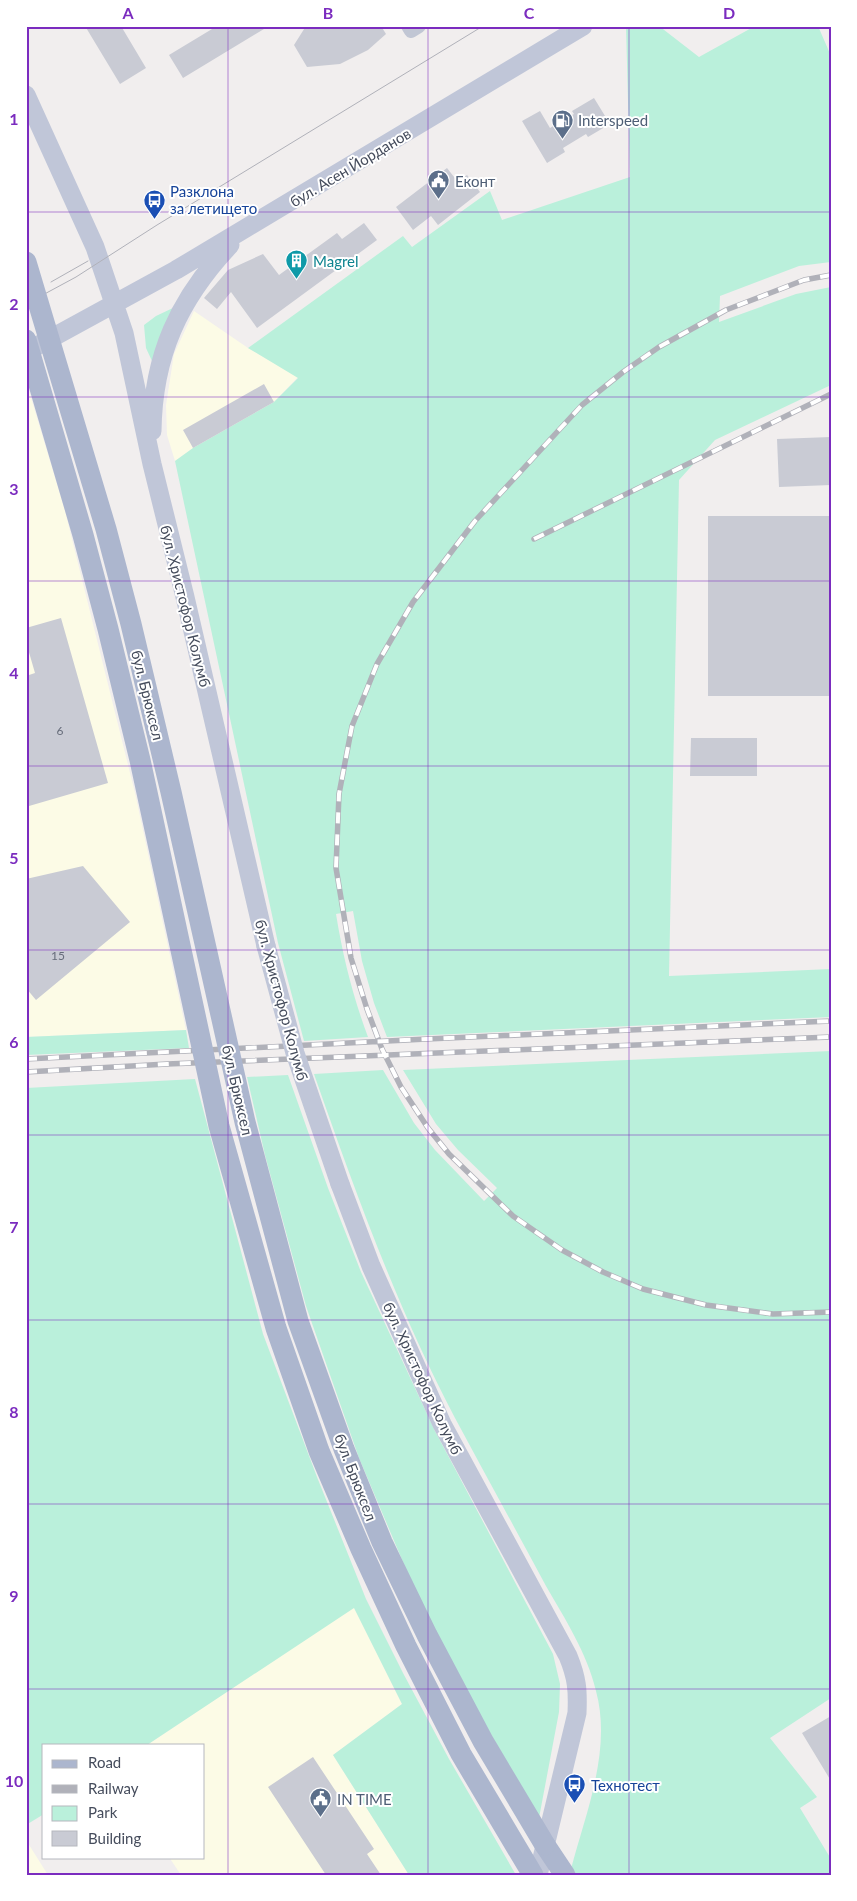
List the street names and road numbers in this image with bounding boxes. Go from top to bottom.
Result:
street label: бул. Асен Йорданов [286,124,414,210]
street label: бул. Христофор Колумб [157,523,215,689]
street label: бул. Брюксел [128,648,168,742]
street label: бул. Христофор Колумб [252,917,312,1083]
street label: бул. Брюксел [219,1043,257,1137]
street label: бул. Христофор Колумб [380,1299,466,1457]
street label: бул. Брюксел [331,1431,381,1523]

